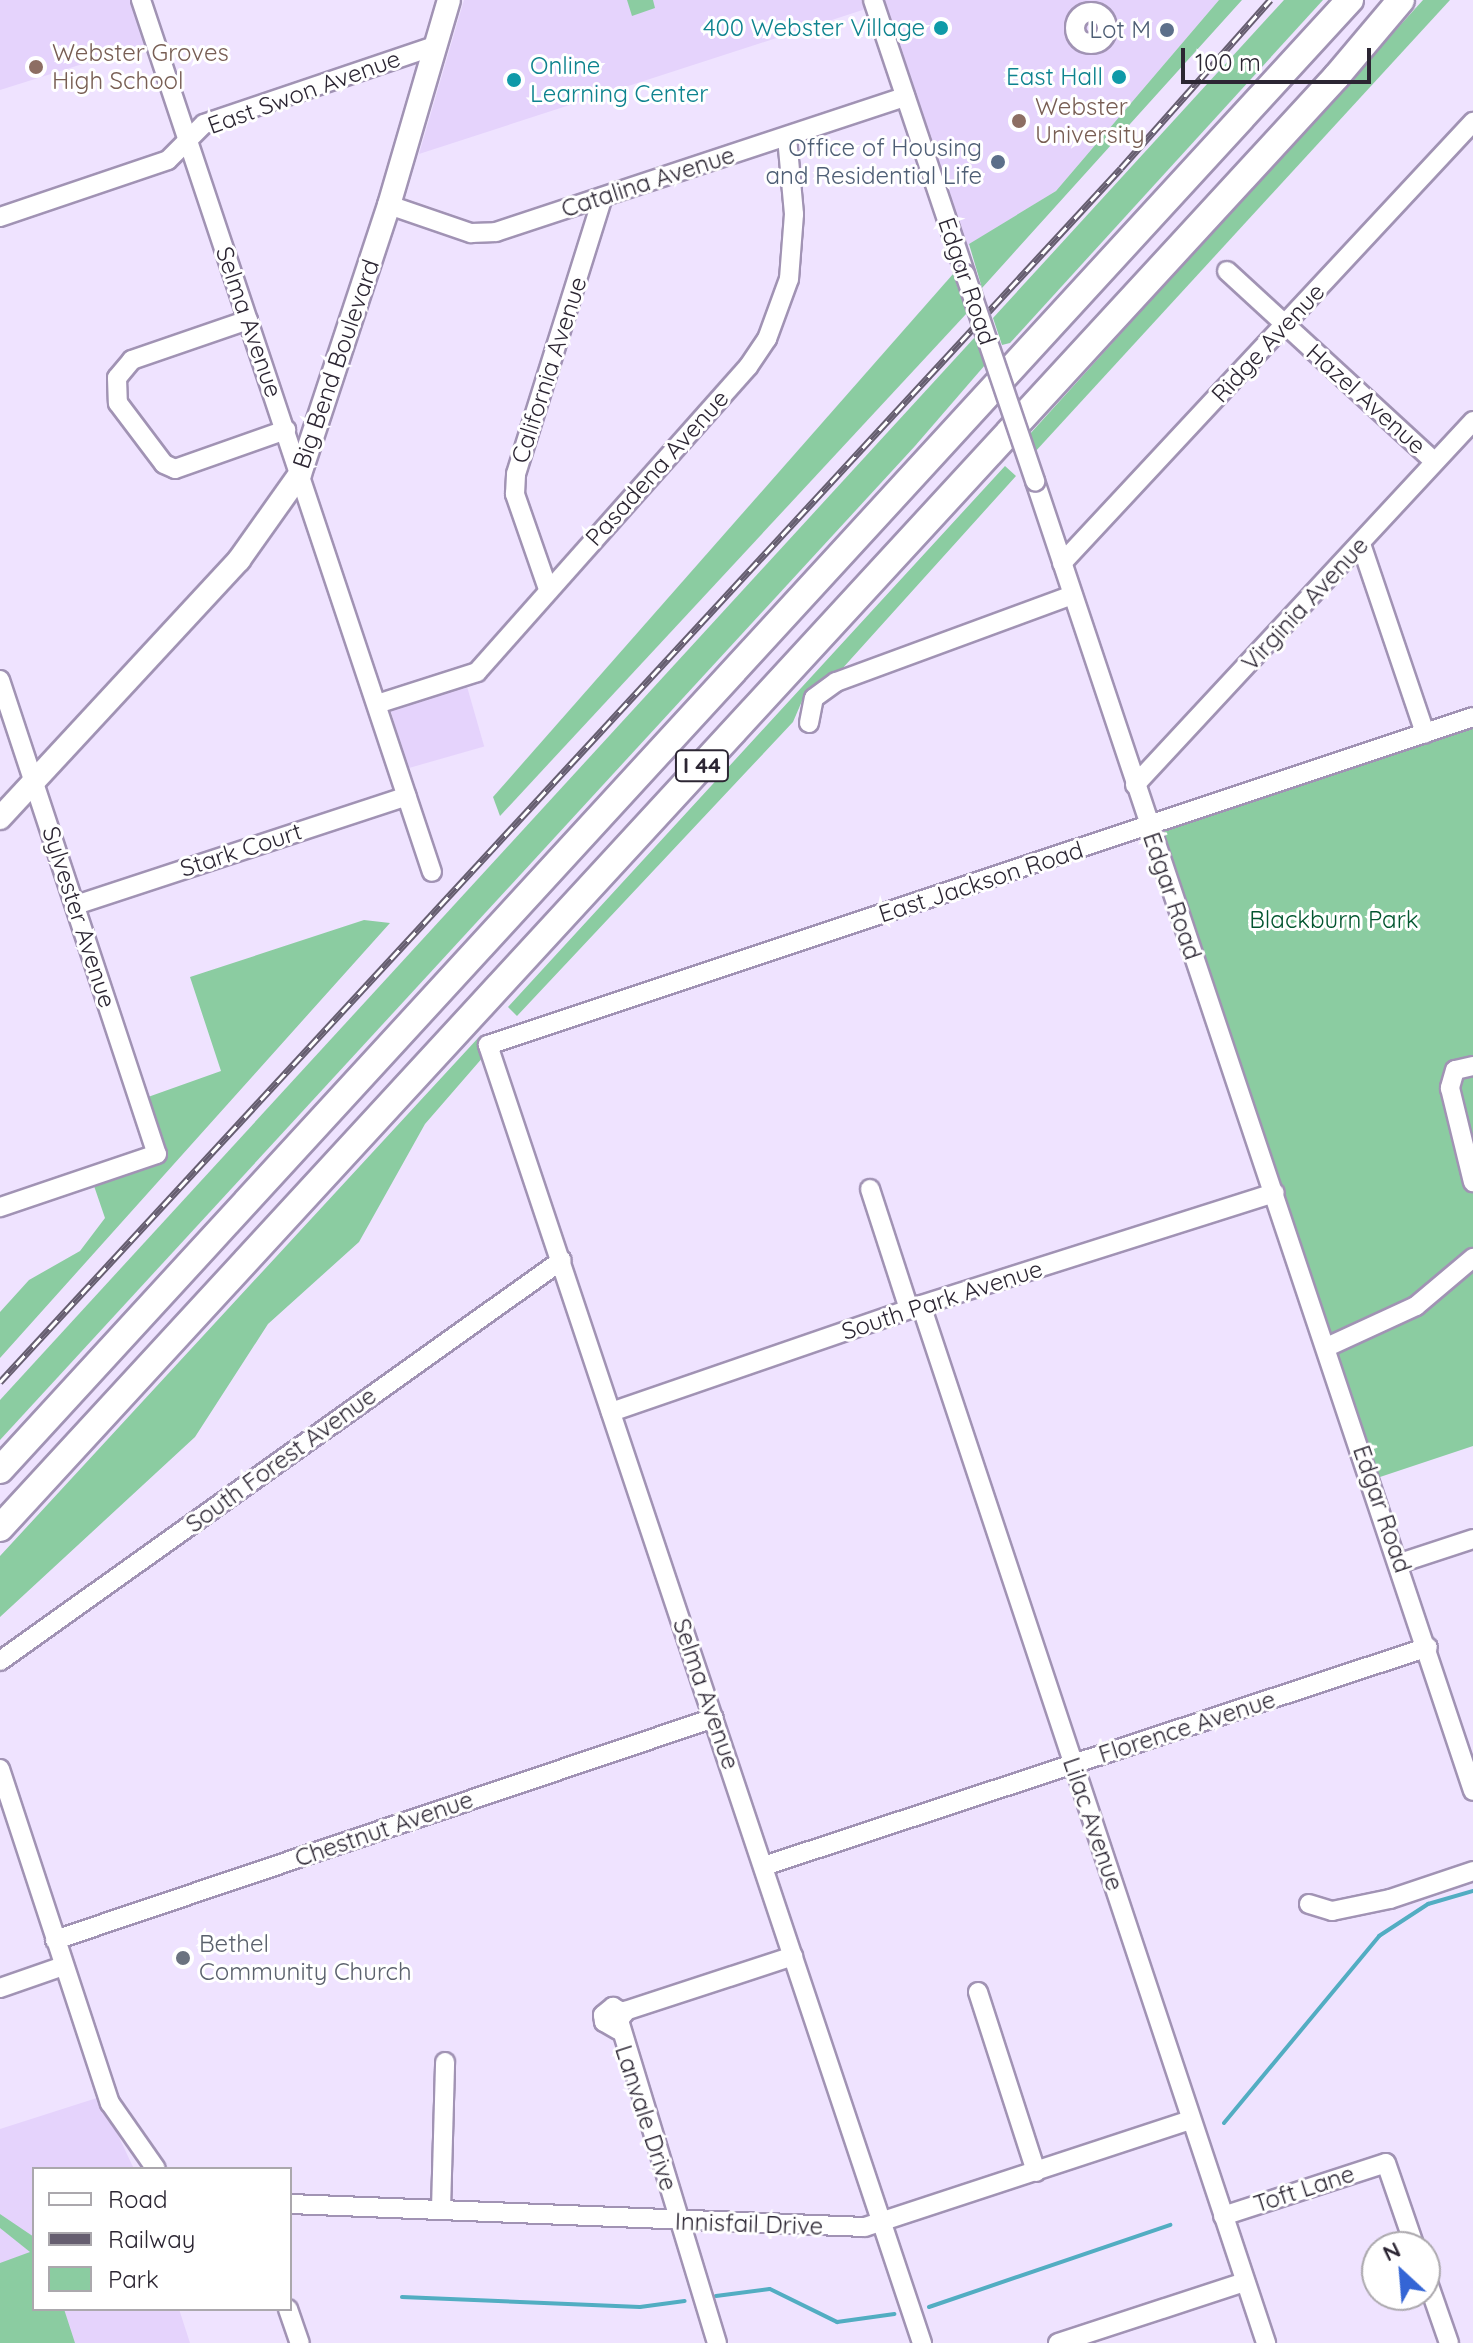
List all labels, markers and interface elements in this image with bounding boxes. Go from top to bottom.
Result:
place label: 400 Webster Village [703,14,925,42]
place label: Lot M [1089,16,1151,44]
marker: 400 Webster Village [932,19,950,37]
marker: Lot M [1158,21,1176,39]
scale bar [1185,32,1375,82]
place label: Webster Groves High School [52,39,229,95]
street label: East Swon Avenue [204,44,404,140]
text: 100 m [1195,47,1261,77]
place label: Online Learning Center [530,52,709,108]
marker: Webster Groves High School [27,58,45,76]
place label: East Hall [1006,63,1103,91]
marker: East Hall [1110,68,1128,86]
marker: Online Learning Center [505,71,523,89]
place label: Webster University [1035,93,1145,149]
marker: Webster University [1010,112,1028,130]
place label: Office of Housing and Residential Life [766,134,982,190]
street label: Catalina Avenue [558,140,738,224]
marker: Office of Housing and Residential Life [989,153,1007,171]
street label: Edgar Road [932,214,1002,348]
street label: Selma Avenue [210,243,288,401]
street label: Big Bend Boulevard [287,256,385,472]
street label: California Avenue [505,273,593,467]
street label: Ridge Avenue [1205,277,1331,409]
street label: Hazel Avenue [1300,338,1432,460]
street label: Pasadena Avenue [579,384,735,552]
street label: Virginia Avenue [1236,531,1374,677]
road number: I 44 [674,748,730,784]
street label: Stark Court [177,817,305,883]
street label: Sylvester Avenue [36,823,122,1011]
street label: Edgar Road [1137,829,1207,963]
street label: East Jackson Road [875,835,1087,929]
park label: Blackburn Park [1249,906,1419,934]
street label: South Park Avenue [838,1254,1046,1346]
street label: South Forest Avenue [180,1381,382,1539]
street label: Edgar Road [1347,1442,1417,1576]
street label: Selma Avenue [667,1615,745,1773]
street label: Florence Avenue [1095,1685,1279,1769]
street label: Lilac Avenue [1057,1754,1129,1894]
street label: Chestnut Avenue [291,1785,477,1873]
place label: Bethel Community Church [199,1930,412,1986]
marker: Bethel Community Church [174,1949,192,1967]
street label: Lanvale Drive [609,2042,683,2194]
street label: Toft Lane [1250,2159,1358,2219]
legend [32,2167,292,2311]
text: Road [108,2184,168,2214]
street label: Innisfail Drive [674,2207,824,2241]
text: Railway [108,2224,195,2254]
north arrow [1361,2231,1441,2311]
text: N [1378,2235,1405,2267]
text: Park [108,2264,159,2294]

